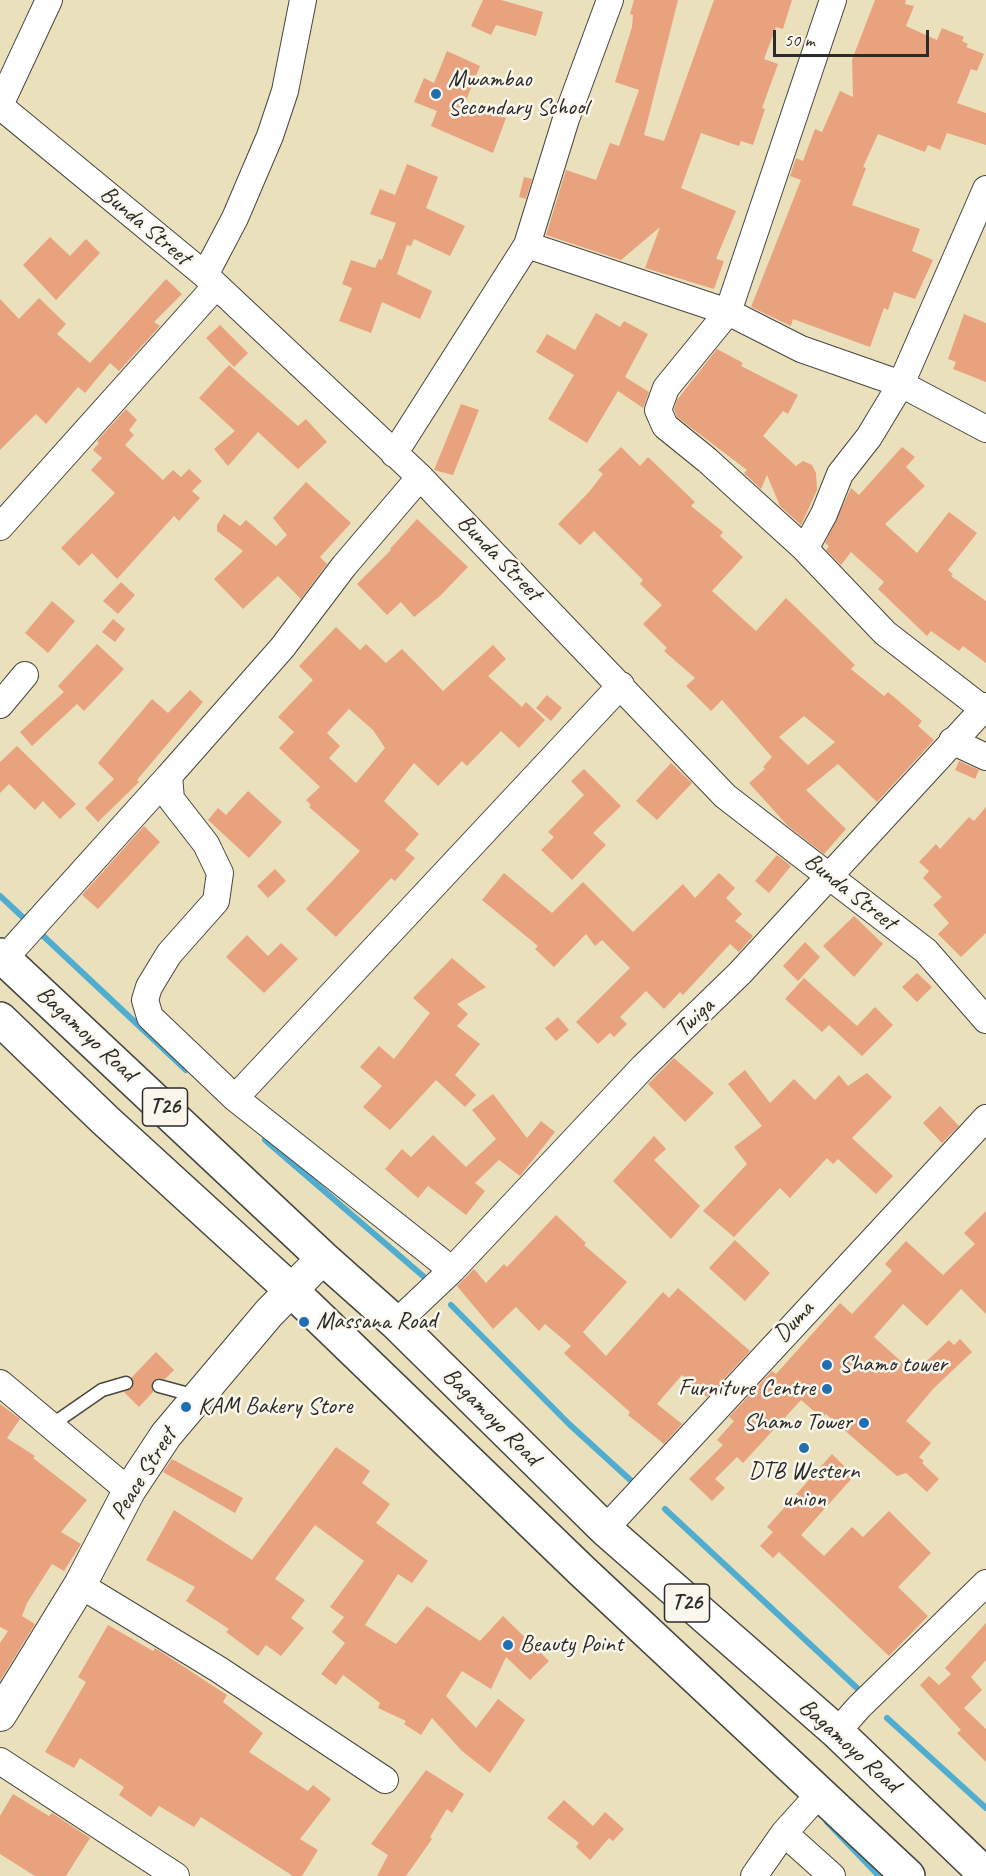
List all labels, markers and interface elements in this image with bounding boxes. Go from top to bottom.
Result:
scale bar [776,18,932,56]
text: 50 m [784,29,815,51]
place label: Mwambao Secondary School [448,66,588,122]
marker: Mwambao Secondary School [429,87,443,101]
street label: Bunda Street [94,180,196,272]
street label: Bunda Street [451,509,547,607]
street label: Bunda Street [798,847,902,937]
street label: Bagamoyo Road [30,980,142,1088]
street label: Twiga [669,992,721,1044]
road number: T26 [142,1088,188,1126]
street label: Duma [768,1295,820,1349]
place label: Massana Road [316,1308,436,1336]
marker: Massana Road [297,1315,311,1329]
place label: Shamo tower [839,1351,947,1379]
marker: Shamo tower [820,1358,834,1372]
street label: Bagamoyo Road [436,1362,546,1472]
place label: Furniture Centre [678,1375,815,1403]
marker: Furniture Centre [820,1382,834,1396]
place label: KAM Bakery Store [198,1393,352,1421]
marker: KAM Bakery Store [179,1400,193,1414]
place label: Shamo Tower [743,1409,852,1437]
marker: Shamo Tower [857,1416,871,1430]
street label: Peace Street [105,1423,183,1525]
marker: DTB Western union [797,1441,811,1455]
place label: DTB Western union [748,1458,860,1514]
road number: T26 [664,1584,710,1622]
place label: Beauty Point [520,1631,623,1659]
marker: Beauty Point [501,1638,515,1652]
street label: Bagamoyo Road [792,1693,906,1799]

